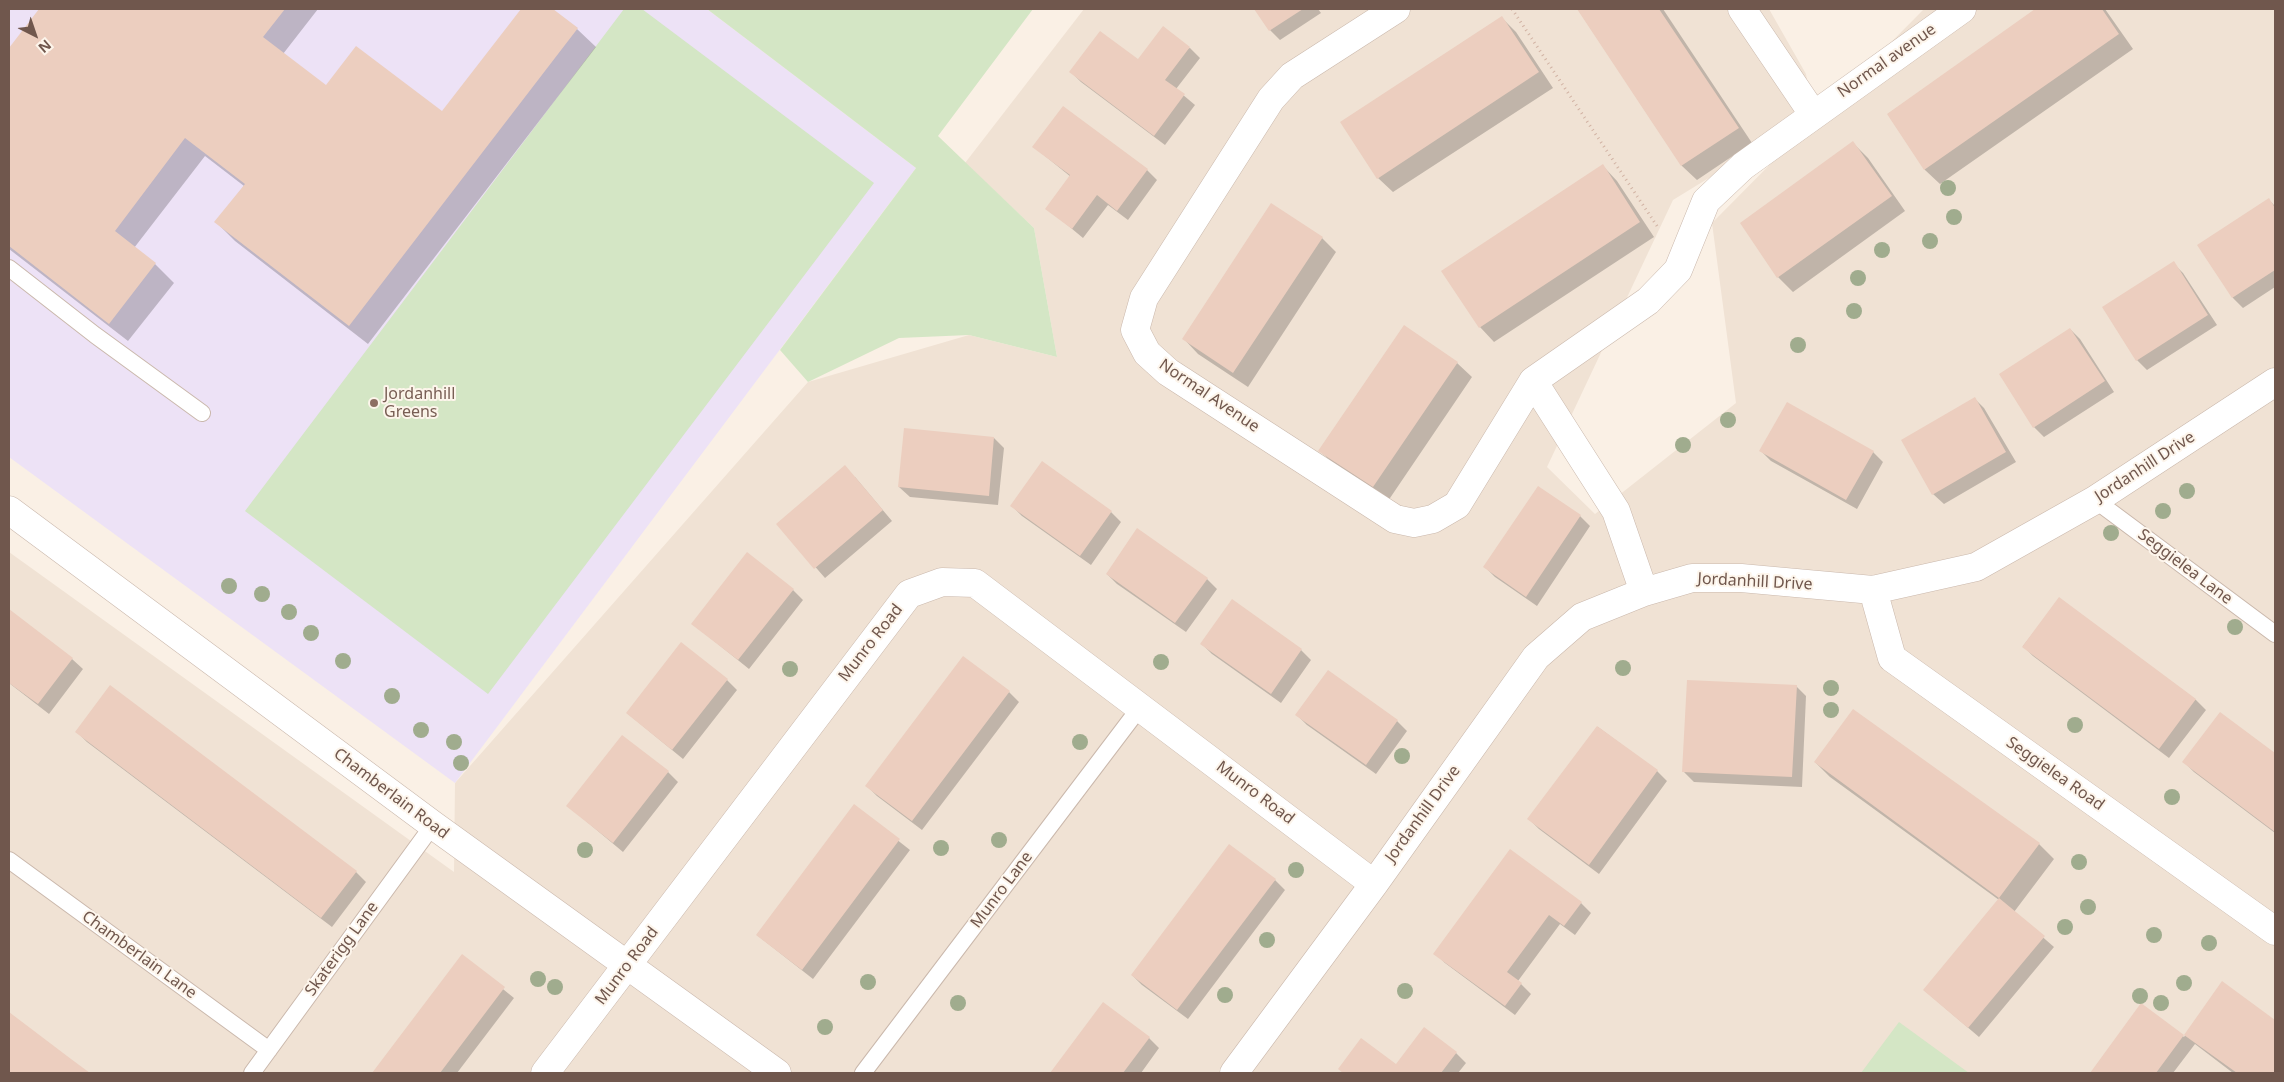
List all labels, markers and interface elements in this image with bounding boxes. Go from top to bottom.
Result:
north arrow [10,10,60,60]
street label: Normal avenue [1834,20,1940,102]
text: N [35,36,56,58]
street label: Normal Avenue [1155,355,1263,437]
place label: Jordanhill Greens [384,384,455,422]
marker: Jordanhill Greens [368,397,380,409]
street label: Jordanhill Drive [2092,428,2198,506]
street label: Seggielea Lane [2134,525,2236,609]
street label: Jordanhill Drive [1697,569,1813,595]
street label: Munro Road [835,601,907,685]
street label: Seggielea Road [2002,733,2108,815]
street label: Chamberlain Road [330,744,452,844]
street label: Munro Road [1212,757,1298,829]
street label: Jordanhill Drive [1381,762,1465,866]
street label: Munro Lane [967,848,1037,932]
street label: Skaterigg Lane [301,898,383,1000]
street label: Chamberlain Lane [78,907,200,1003]
street label: Munro Road [591,923,663,1009]

